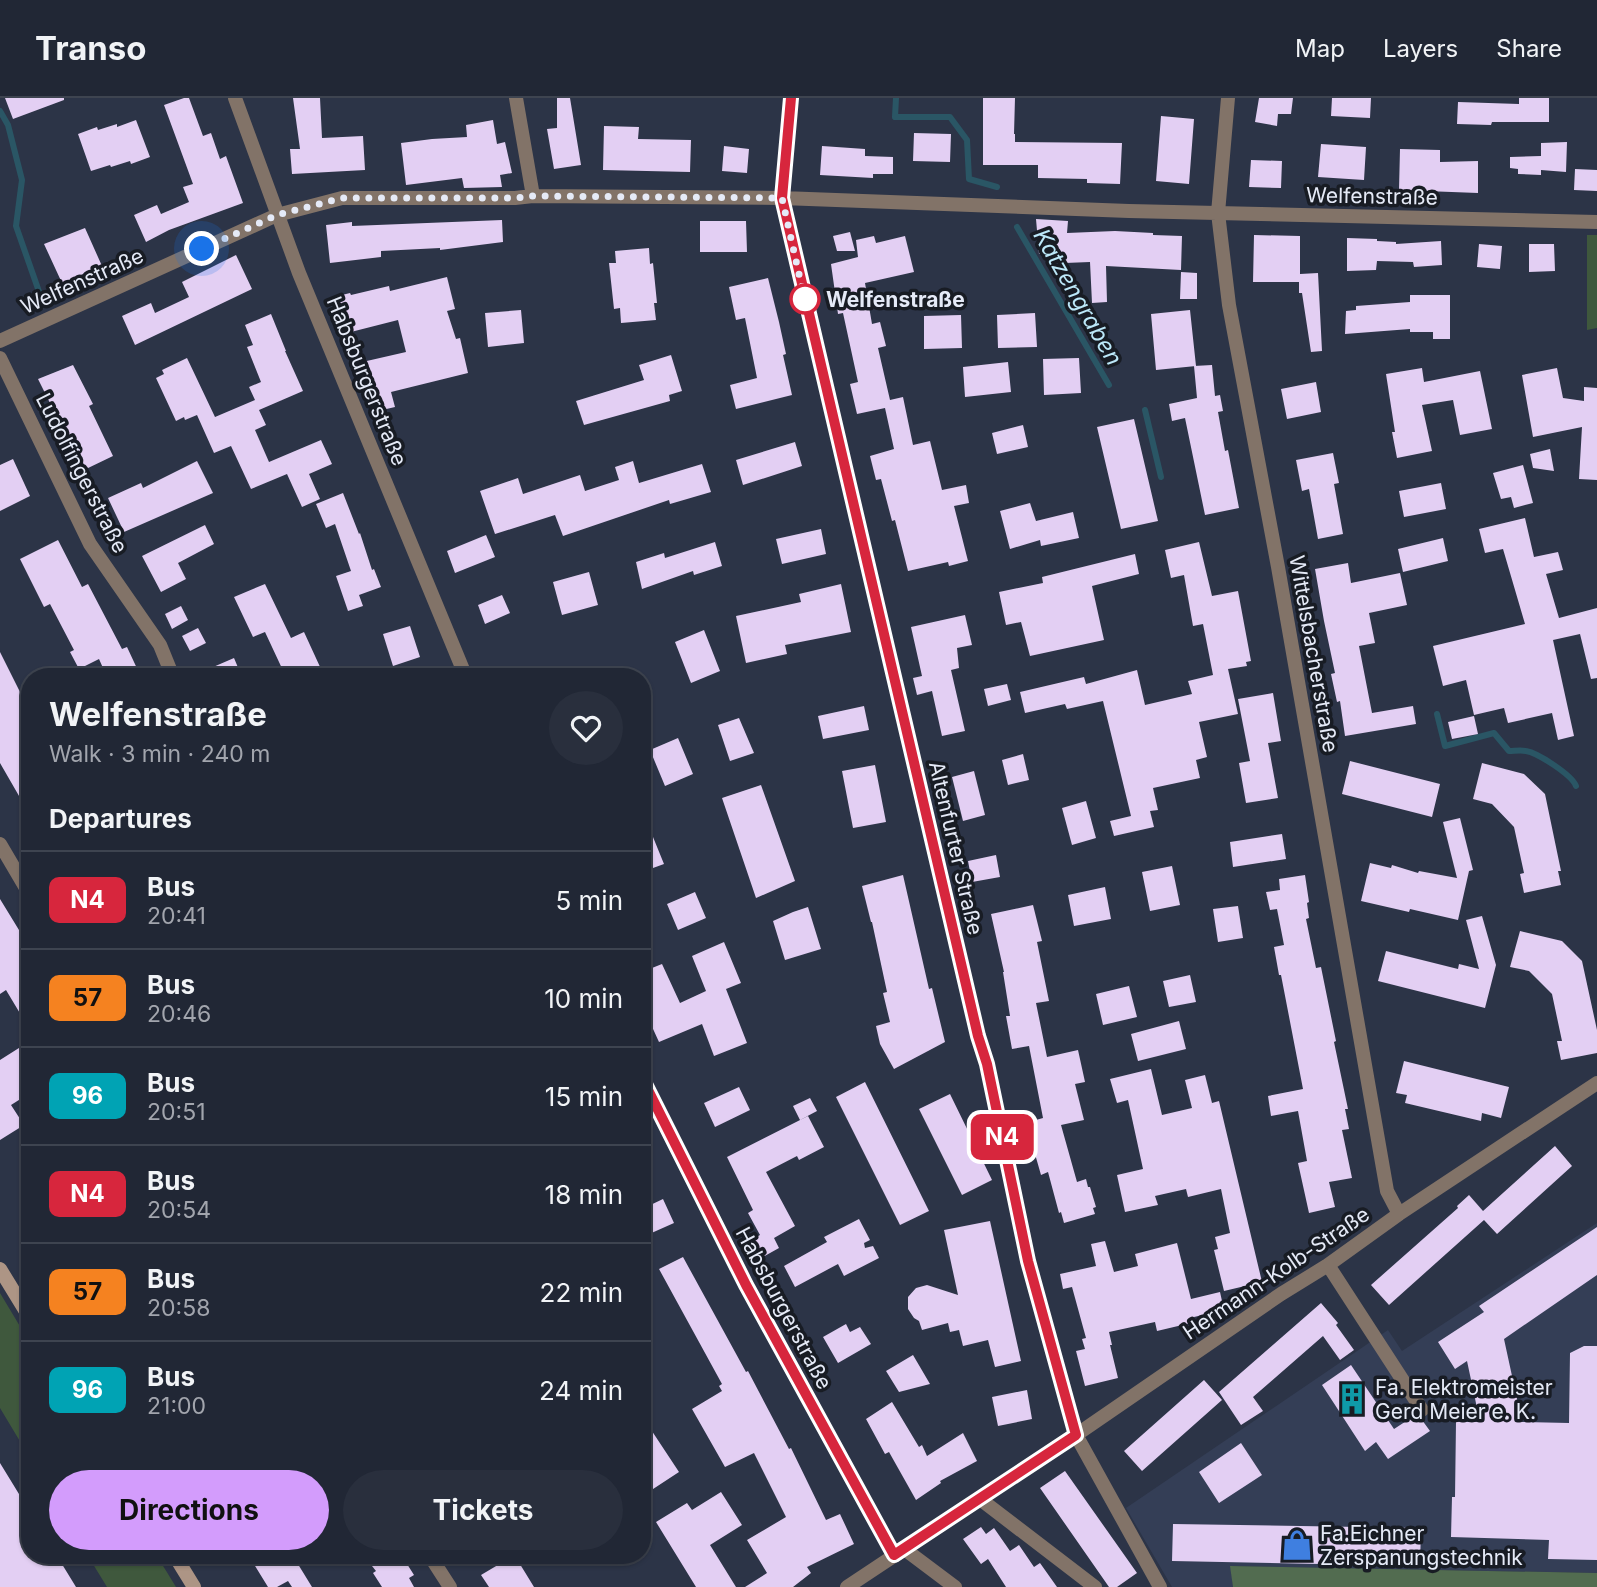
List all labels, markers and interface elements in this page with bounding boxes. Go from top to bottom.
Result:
text: Transo [35,28,147,68]
text: Map [1295,34,1345,63]
text: Layers [1383,34,1458,63]
text: Share [1496,34,1562,63]
street label: Welfenstraße [1306,182,1438,210]
water label: Katzengraben [1028,224,1128,370]
your location [184,231,219,266]
street label: Welfenstraße [17,243,147,319]
marker: Welfenstraße [790,284,820,314]
place label: Welfenstraße [826,287,965,312]
street label: Habsburgerstraße [322,293,412,469]
street label: Ludolfingerstraße [31,389,133,557]
street label: Wittelsbacherstraße [1284,554,1344,754]
button: heart [549,691,623,765]
text: Welfenstraße [49,694,267,734]
text: Walk · 3 min · 240 m [49,740,270,768]
street label: Altenfurter Straße [924,759,988,937]
text: Departures [49,803,192,834]
text: Bus [147,871,195,902]
text: N4 [70,885,105,914]
text: 5 min [555,885,623,916]
text: 20:41 [147,902,206,930]
text: Bus [147,969,195,1000]
text: 57 [73,983,102,1012]
text: 10 min [544,983,623,1014]
text: 20:46 [147,1000,211,1028]
text: Bus [147,1067,195,1098]
text: 96 [72,1081,103,1110]
text: 15 min [545,1081,623,1112]
text: 20:51 [147,1098,206,1126]
line badge: N4 [970,1114,1034,1160]
text: N4 [985,1122,1019,1151]
text: Bus [147,1165,195,1196]
text: N4 [70,1179,105,1208]
text: 18 min [545,1179,623,1210]
text: 20:54 [147,1196,211,1224]
street label: Hermann-Kolb-Straße [1178,1201,1374,1345]
street label: Habsburgerstraße [731,1223,837,1393]
text: Bus [147,1263,195,1294]
text: 57 [73,1277,102,1306]
text: 22 min [540,1277,623,1308]
text: 20:58 [147,1294,210,1322]
text: Bus [147,1361,195,1392]
text: 96 [72,1375,103,1404]
text: 24 min [539,1375,623,1406]
place label: Fa. Elektromeister Gerd Meier e. K. [1375,1375,1553,1424]
building icon: Fa. Elektromeister Gerd Meier e. K. [1335,1382,1369,1416]
text: 21:00 [147,1392,206,1420]
button: Directions [49,1470,329,1550]
button: Tickets [343,1470,623,1550]
place label: Fa.Eichner Zerspanungstechnik [1320,1521,1523,1570]
shop icon: Fa.Eichner Zerspanungstechnik [1280,1528,1314,1562]

